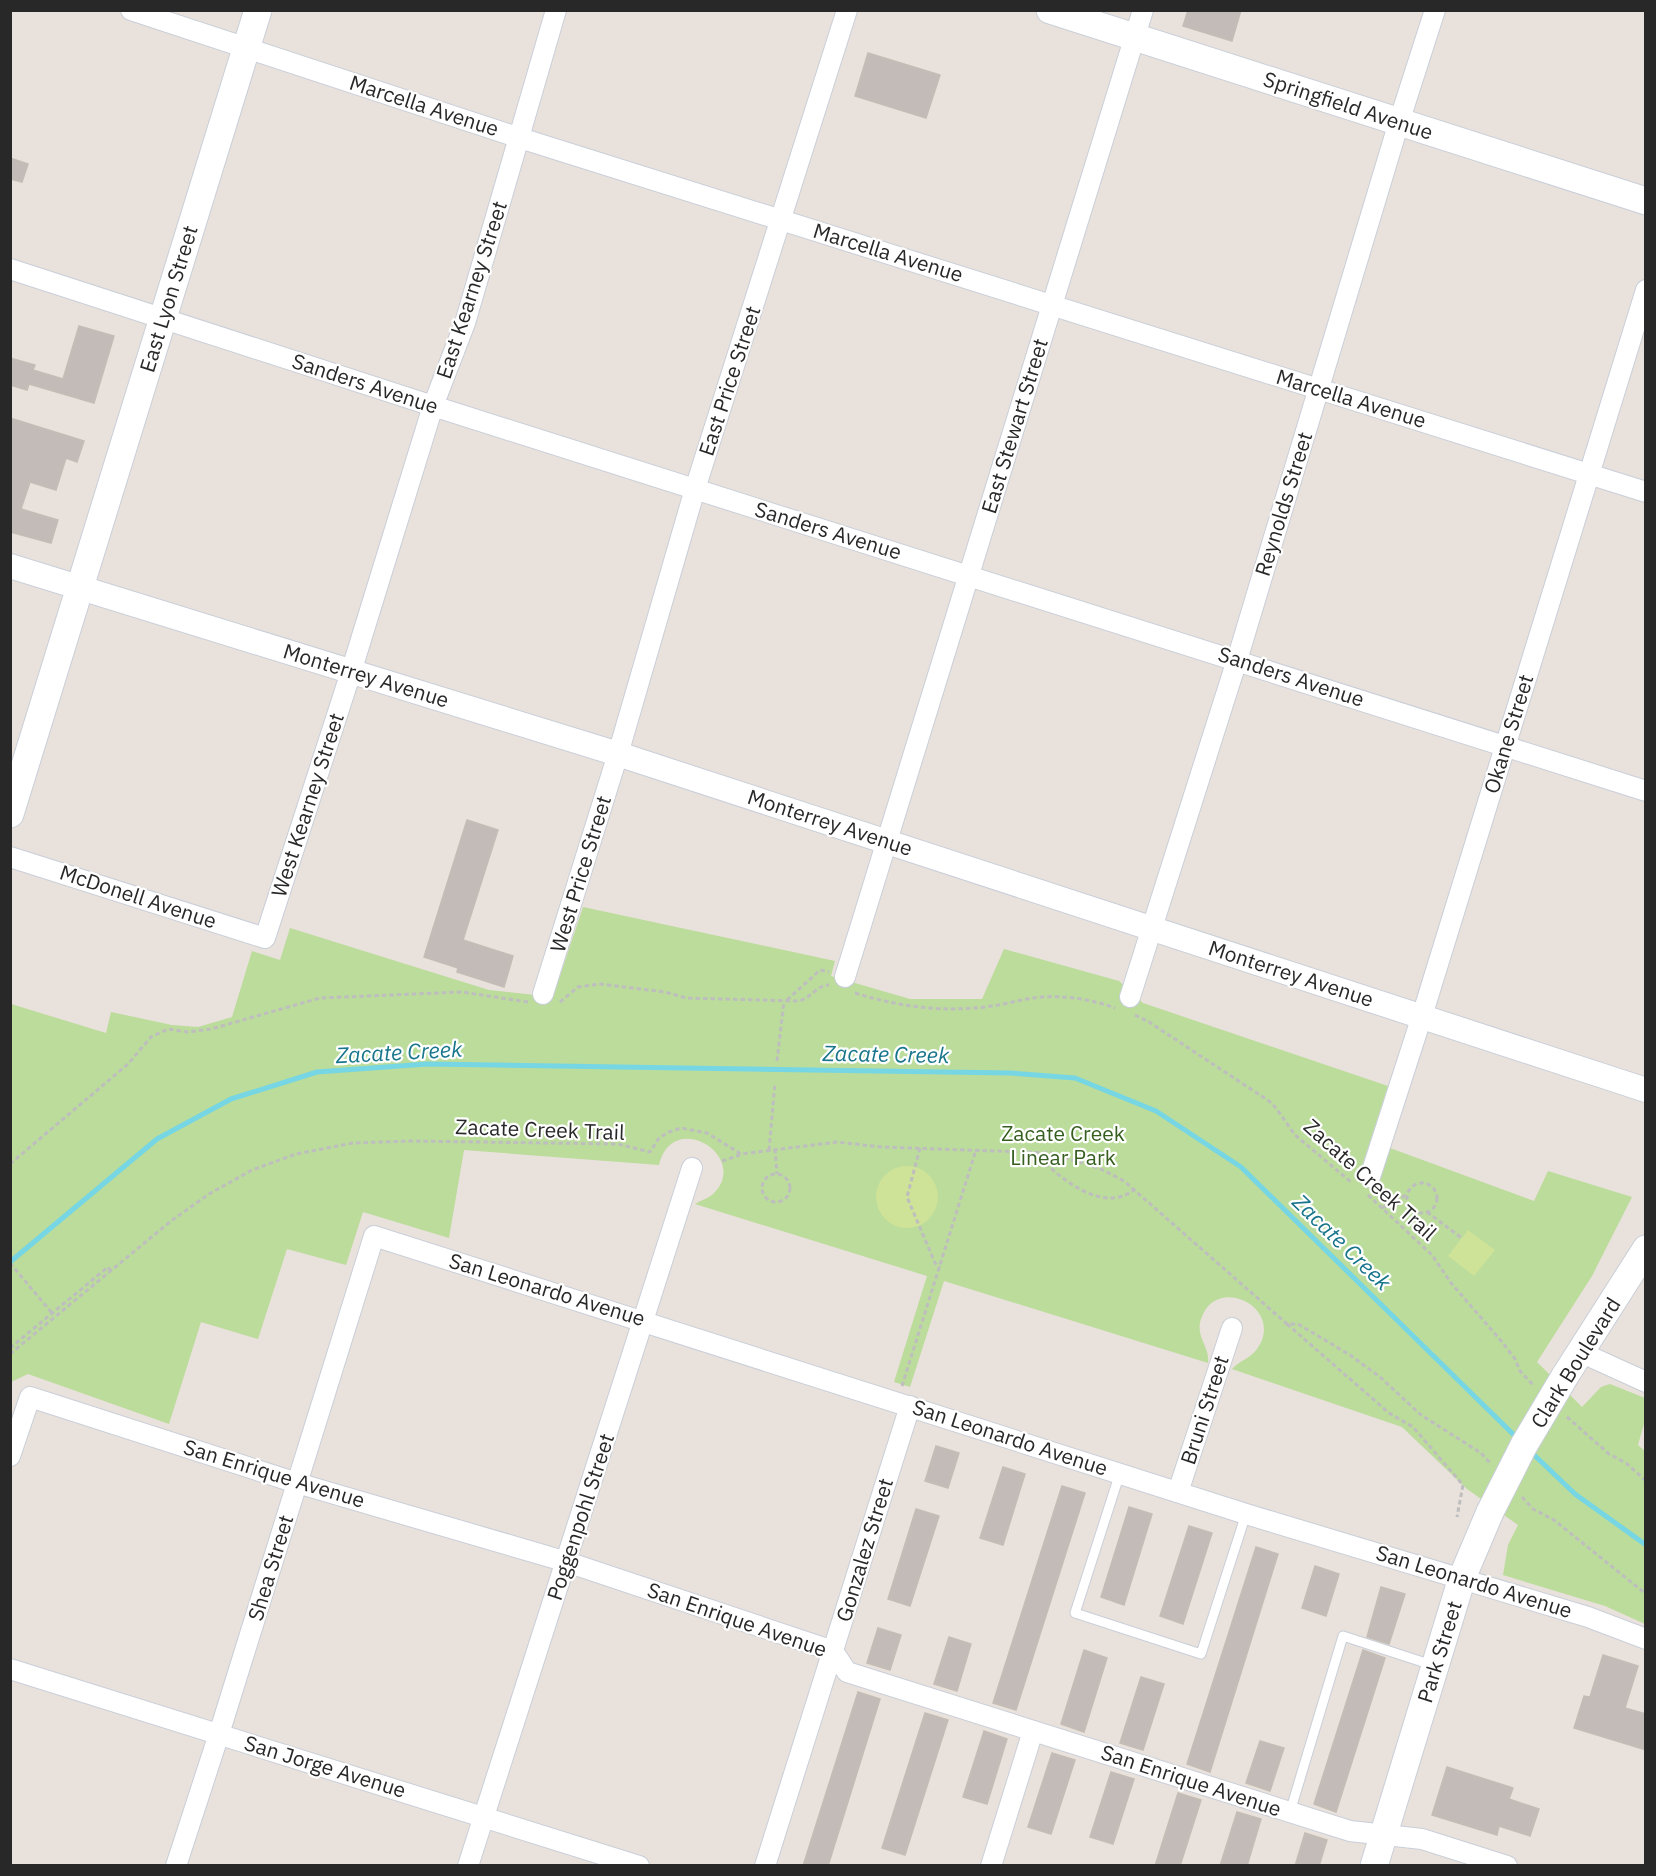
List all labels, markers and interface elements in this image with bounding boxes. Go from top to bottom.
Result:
street label: Springfield Avenue [1260,64,1437,146]
street label: Marcella Avenue [346,68,503,142]
street label: East Kearney Street [429,197,513,382]
street label: Marcella Avenue [810,216,967,288]
street label: East Lyon Street [132,222,204,376]
street label: East Price Street [692,302,766,459]
street label: East Stewart Street [974,335,1054,517]
street label: Sanders Avenue [289,346,442,420]
street label: Marcella Avenue [1273,362,1430,434]
street label: Reynolds Street [1248,428,1318,579]
street label: Sanders Avenue [751,494,905,566]
street label: Monterrey Avenue [280,637,453,714]
street label: Sanders Avenue [1215,639,1368,713]
street label: Okane Street [1477,671,1539,797]
street label: West Kearney Street [264,709,350,900]
street label: Monterrey Avenue [744,782,916,862]
street label: West Price Street [543,792,617,955]
street label: McDonell Avenue [56,857,220,935]
street label: Monterrey Avenue [1205,933,1377,1013]
water label: Zacate Creek [334,1034,464,1069]
water label: Zacate Creek [821,1038,950,1069]
street label: Zacate Creek Trail [455,1112,626,1146]
street label: Zacate Creek Trail [1299,1114,1441,1246]
park label: Zacate Creek Linear Park [1001,1119,1125,1171]
water label: Zacate Creek [1287,1189,1397,1295]
street label: San Leonardo Avenue [446,1246,649,1332]
street label: Clark Boulevard [1524,1292,1627,1433]
street label: Bruni Street [1173,1352,1235,1468]
street label: San Leonardo Avenue [909,1392,1111,1482]
street label: Poggenpohl Street [540,1430,620,1604]
street label: San Enrique Avenue [180,1432,368,1514]
street label: Gonzalez Street [829,1475,899,1625]
street label: Shea Street [241,1511,299,1624]
street label: San Leonardo Avenue [1373,1538,1576,1624]
street label: San Enrique Avenue [644,1575,831,1663]
street label: Park Street [1410,1597,1468,1706]
street label: San Jorge Avenue [241,1728,410,1804]
street label: San Enrique Avenue [1098,1738,1285,1822]

